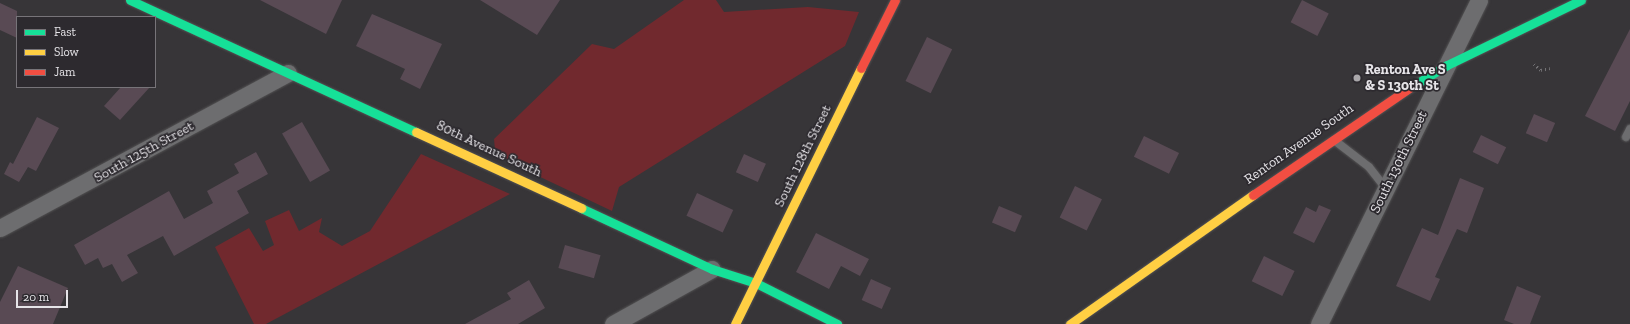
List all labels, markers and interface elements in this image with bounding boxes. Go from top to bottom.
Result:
legend [16,16,156,88]
text: Fast [54,25,76,39]
text: Slow [54,45,79,59]
place label: Renton Ave S & S 130th St [1365,62,1446,94]
text: Jam [54,65,75,79]
marker: Renton Ave S & S 130th St [1352,73,1362,83]
street label: Renton Avenue South [1241,100,1357,188]
street label: South 128th Street [771,102,835,210]
street label: South 130th Street [1367,108,1431,216]
street label: 80th Avenue South [433,117,545,181]
street label: South 125th Street [91,118,197,186]
scale bar [18,282,70,308]
text: 20 m [23,290,49,304]

